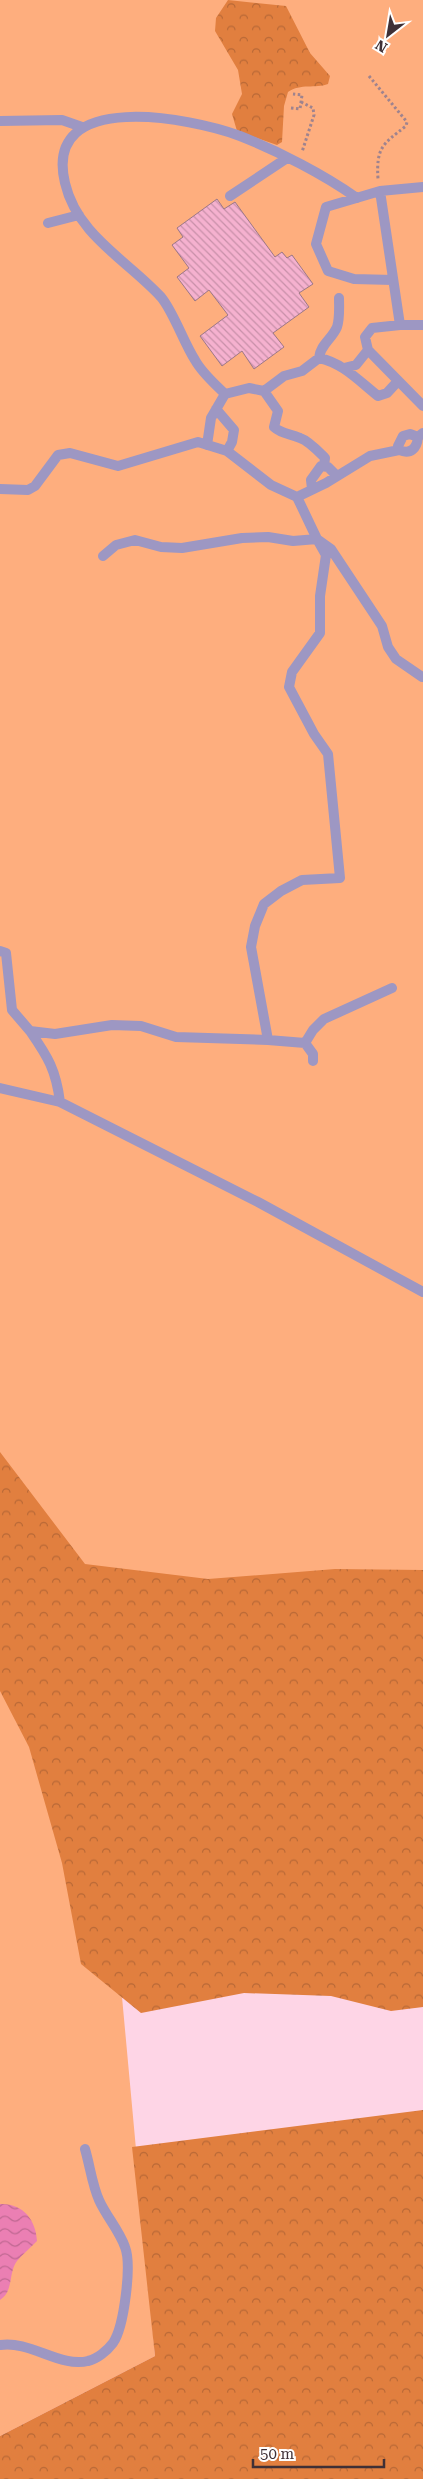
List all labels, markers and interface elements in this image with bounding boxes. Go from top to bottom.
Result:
north arrow [363,10,413,60]
text: N [372,36,390,56]
scale bar [253,2436,384,2468]
text: 50 m [260,2445,295,2463]

